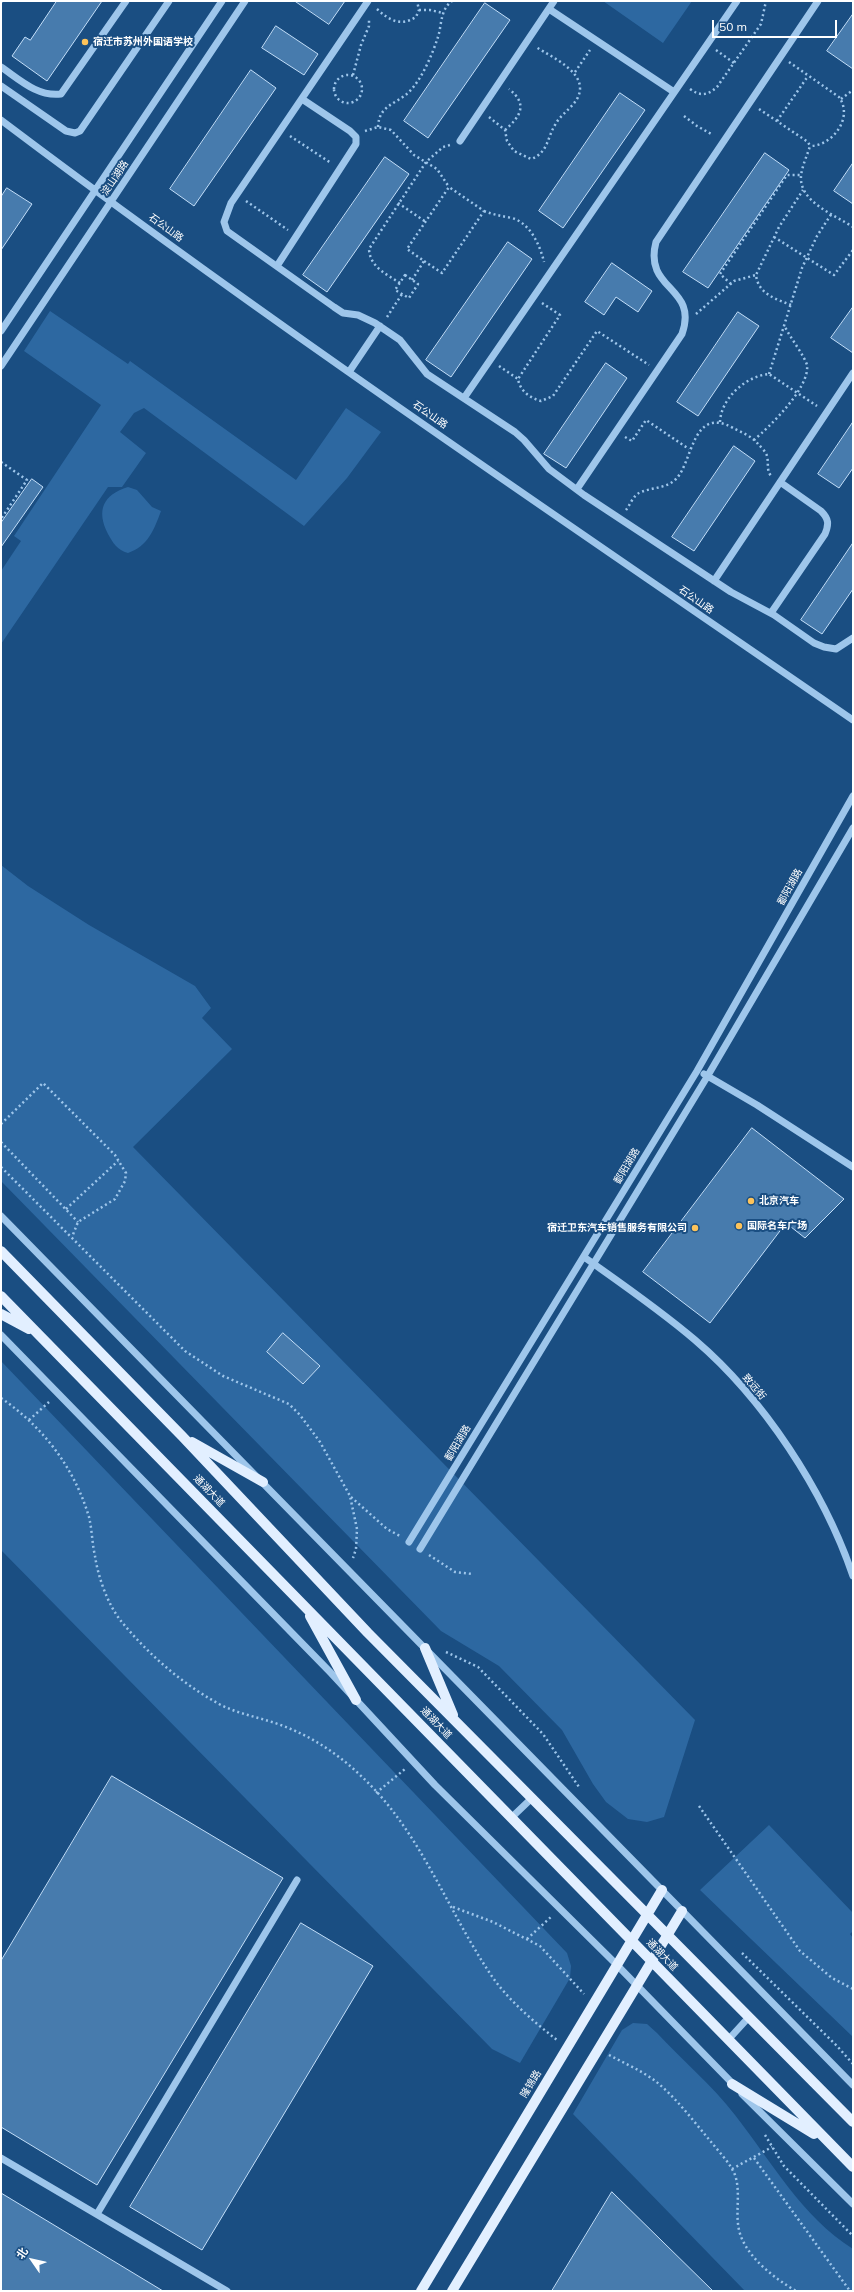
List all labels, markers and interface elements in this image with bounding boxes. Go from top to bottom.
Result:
scale bar [714,12,839,38]
text: 50 m [719,19,747,34]
place label: 宿迁市苏州外国语学校 [93,36,193,48]
marker: 宿迁市苏州外国语学校 [80,37,90,47]
street label: 淀山湖路 [99,158,131,198]
street label: 石公山路 [146,211,186,245]
street label: 石公山路 [410,399,450,431]
street label: 石公山路 [676,584,716,616]
street label: 鄱阳湖路 [775,867,805,907]
street label: 鄱阳湖路 [612,1146,642,1186]
place label: 北京汽车 [759,1195,799,1207]
marker: 北京汽车 [746,1196,756,1206]
place label: 国际名车广场 [747,1220,807,1232]
marker: 国际名车广场 [734,1221,744,1231]
place label: 宿迁卫东汽车销售服务有限公司 [547,1222,687,1234]
marker: 宿迁卫东汽车销售服务有限公司 [690,1223,700,1233]
street label: 致远街 [740,1372,768,1402]
street label: 鄱阳湖路 [443,1423,473,1463]
street label: 通湖大道 [191,1472,227,1510]
street label: 通湖大道 [418,1704,454,1742]
street label: 通湖大道 [644,1936,680,1974]
street label: 隆锦路 [518,2068,544,2100]
north arrow [12,2240,52,2280]
text: 北 [13,2245,31,2262]

